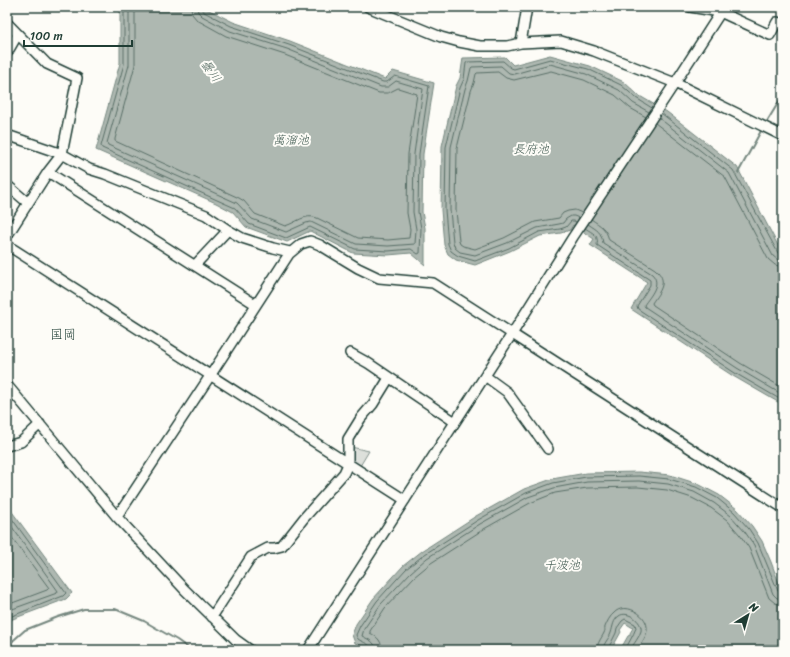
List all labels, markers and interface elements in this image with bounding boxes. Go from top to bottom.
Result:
scale bar [24,22,132,48]
text: 100 m [30,25,63,47]
water label: 曇川 [195,55,227,87]
water label: 萬溜池 [273,129,310,151]
water label: 長府池 [513,138,550,160]
district label: 国岡 [50,323,76,346]
water label: 千波池 [544,554,581,576]
north arrow [728,595,768,635]
text: N [744,597,763,618]

